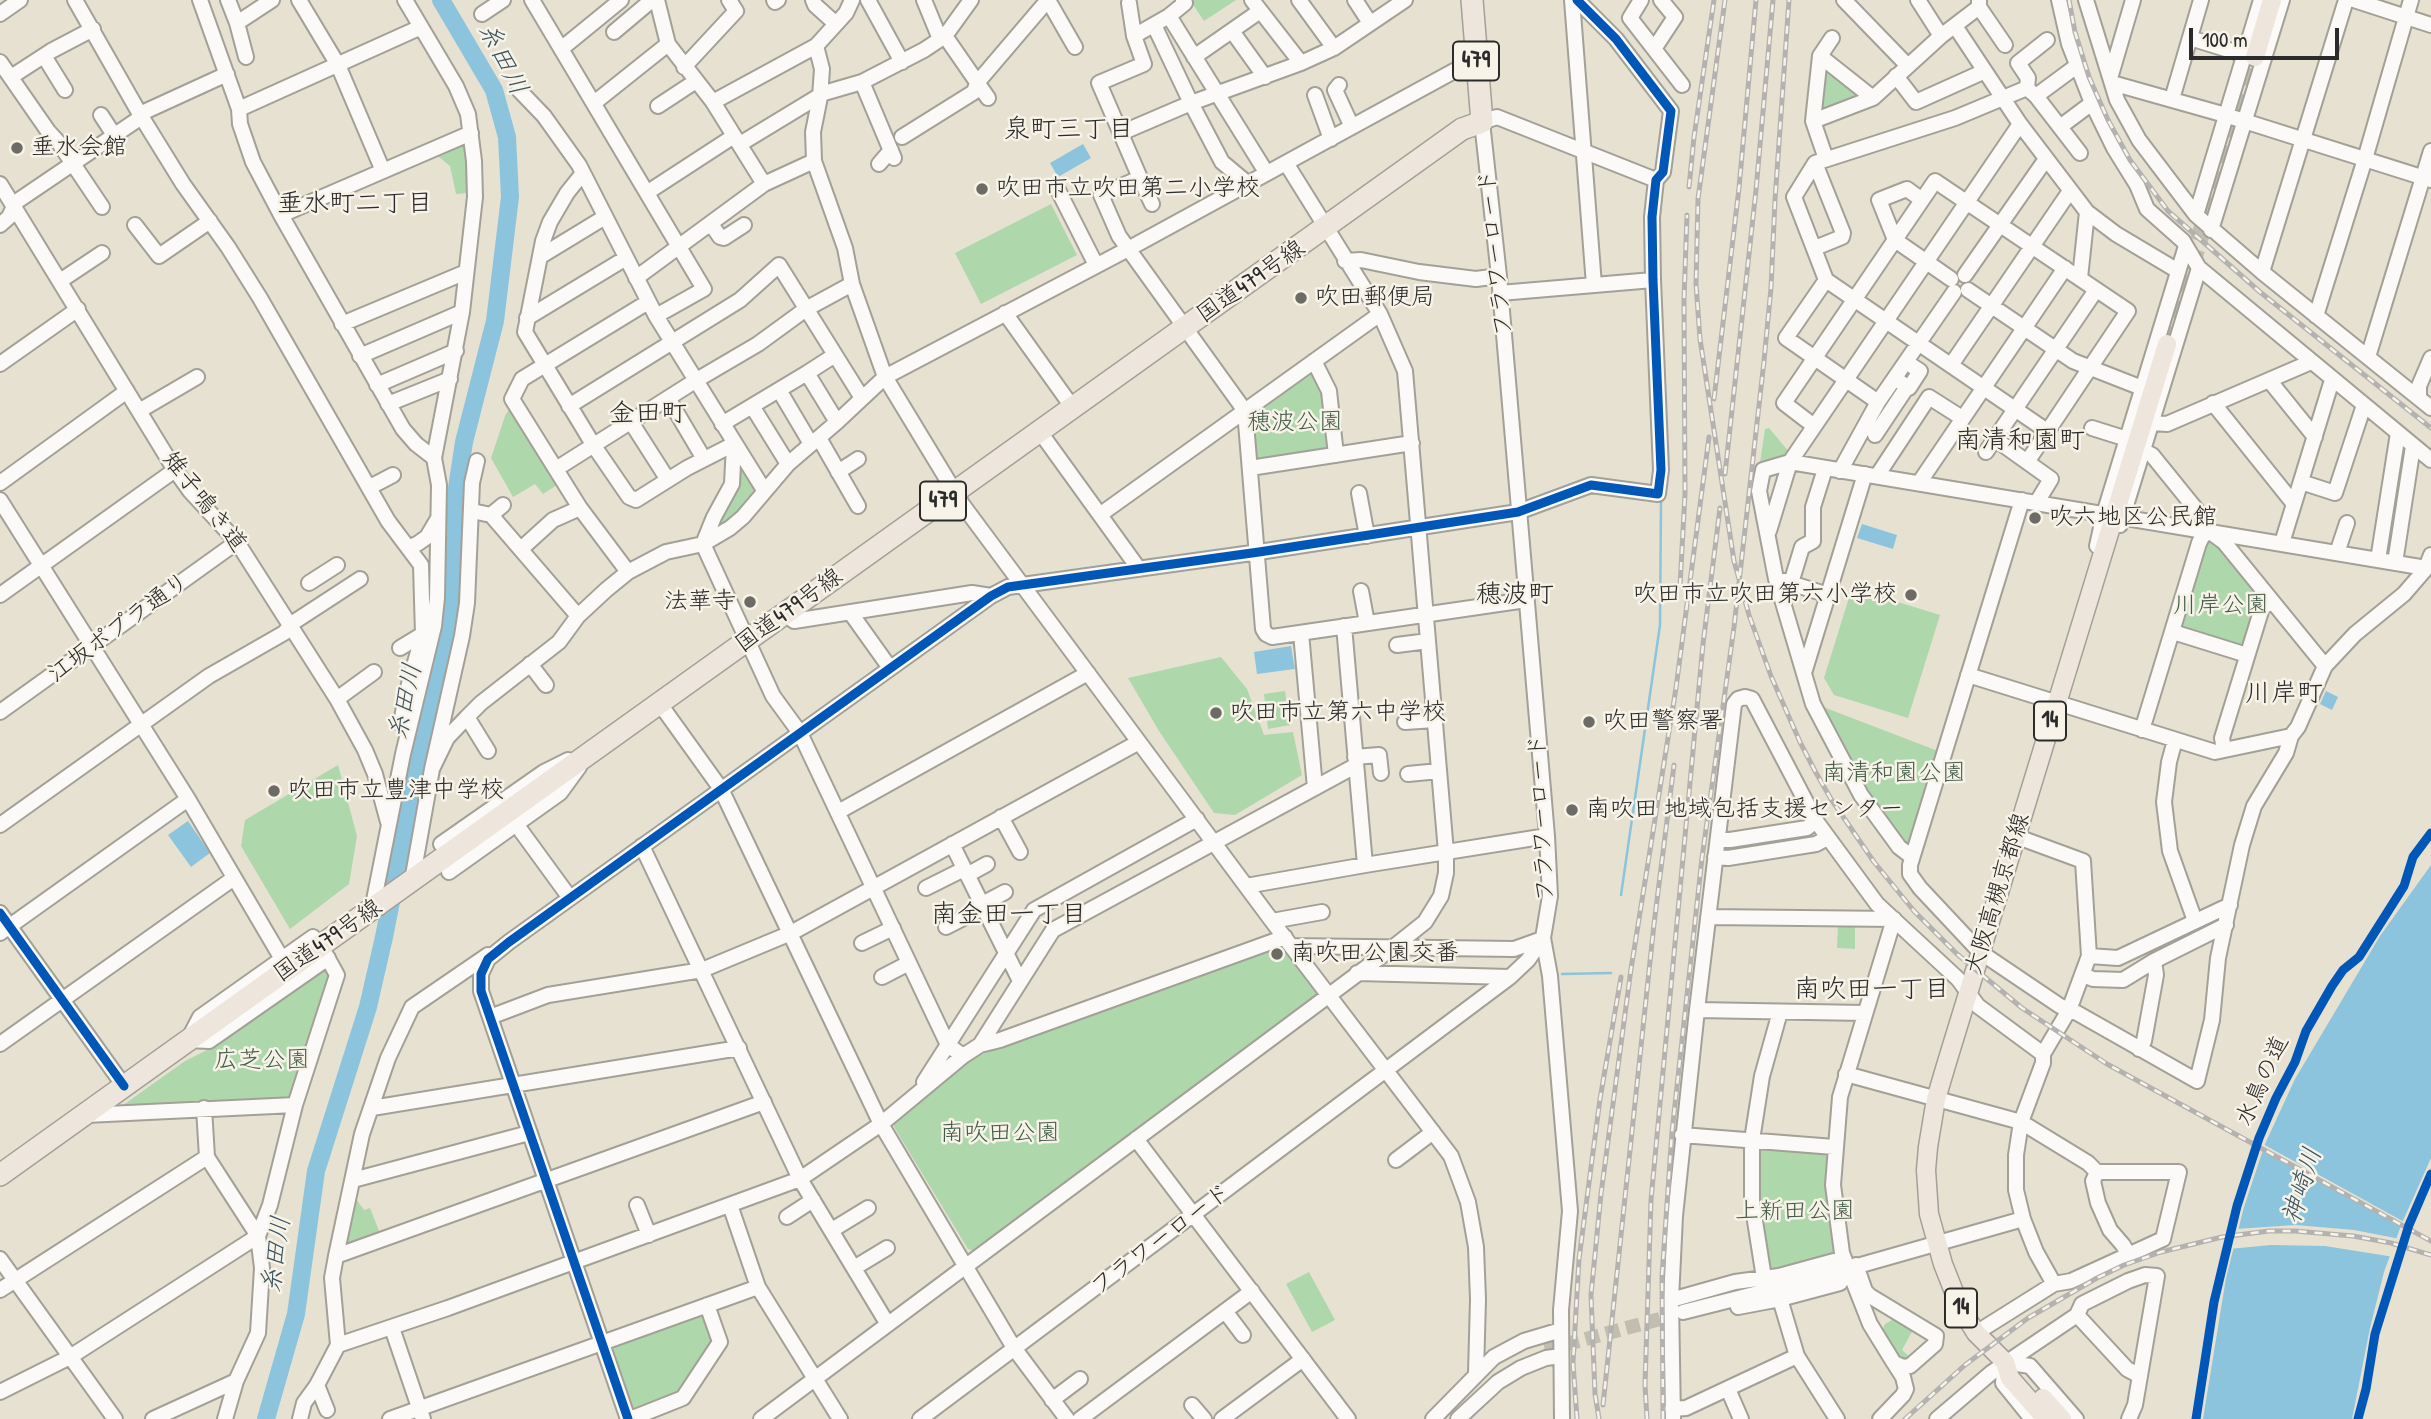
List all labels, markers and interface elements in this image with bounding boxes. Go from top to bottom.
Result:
scale bar [2193,14,2344,58]
water label: 糸田川 [470,17,534,101]
text: 100 m [2202,25,2248,54]
road number: 479 [1453,41,1499,80]
district label: 泉町三丁目 [1004,114,1134,146]
place label: 垂水会館 [31,134,127,162]
marker: 垂水会館 [9,140,25,156]
street label: フラワーロード [1473,168,1519,338]
place label: 吹田市立吹田第二小学校 [996,175,1260,203]
marker: 吹田市立吹田第二小学校 [974,181,990,197]
district label: 垂水町二丁目 [277,188,433,220]
street label: 国道479号線 [1191,234,1311,330]
place label: 吹田郵便局 [1315,284,1435,312]
marker: 吹田郵便局 [1293,290,1309,306]
district label: 金田町 [609,398,687,430]
park label: 穂波公園 [1247,409,1343,437]
district label: 南清和園町 [1955,425,2085,457]
street label: 雉子鳴き道 [156,446,252,558]
road number: 479 [920,481,966,520]
place label: 吹六地区公民館 [2049,504,2217,532]
marker: 吹六地区公民館 [2027,510,2043,526]
street label: 国道479号線 [730,562,848,660]
street label: 江坂ポプラ通り [43,567,195,689]
district label: 穂波町 [1476,579,1554,611]
place label: 吹田市立吹田第六小学校 [1633,581,1897,609]
marker: 吹田市立吹田第六小学校 [1903,587,1919,603]
place label: 法華寺 [664,588,736,616]
park label: 川岸公園 [2173,592,2269,620]
marker: 法華寺 [742,594,758,610]
water label: 糸田川 [383,661,429,743]
district label: 川岸町 [2245,678,2323,710]
place label: 吹田市立第六中学校 [1230,699,1446,727]
road number: 14 [2034,702,2066,740]
marker: 吹田市立第六中学校 [1208,705,1224,721]
place label: 吹田警察署 [1603,708,1723,736]
marker: 吹田警察署 [1581,714,1597,730]
street label: フラワーロード [1523,733,1561,903]
park label: 南清和園公園 [1822,760,1966,788]
place label: 吹田市立豊津中学校 [288,777,504,805]
marker: 吹田市立豊津中学校 [266,783,282,799]
place label: 南吹田 地域包括支援センター [1586,796,1904,824]
marker: 南吹田 地域包括支援センター [1564,802,1580,818]
street label: 大阪高槻京都線 [1960,809,2036,979]
street label: 国道479号線 [268,893,388,989]
district label: 南金田一丁目 [931,899,1087,931]
place label: 南吹田公園交番 [1291,940,1459,968]
marker: 南吹田公園交番 [1269,946,1285,962]
district label: 南吹田一丁目 [1794,974,1950,1006]
street label: 水鳥の道 [2230,1031,2296,1131]
park label: 広芝公園 [214,1047,310,1075]
park label: 南吹田公園 [940,1120,1060,1148]
water label: 神崎川 [2277,1144,2329,1228]
street label: フラワーロード [1085,1178,1237,1302]
park label: 上新田公園 [1735,1198,1855,1226]
water label: 糸田川 [256,1214,298,1296]
road number: 14 [1945,1288,1977,1328]

